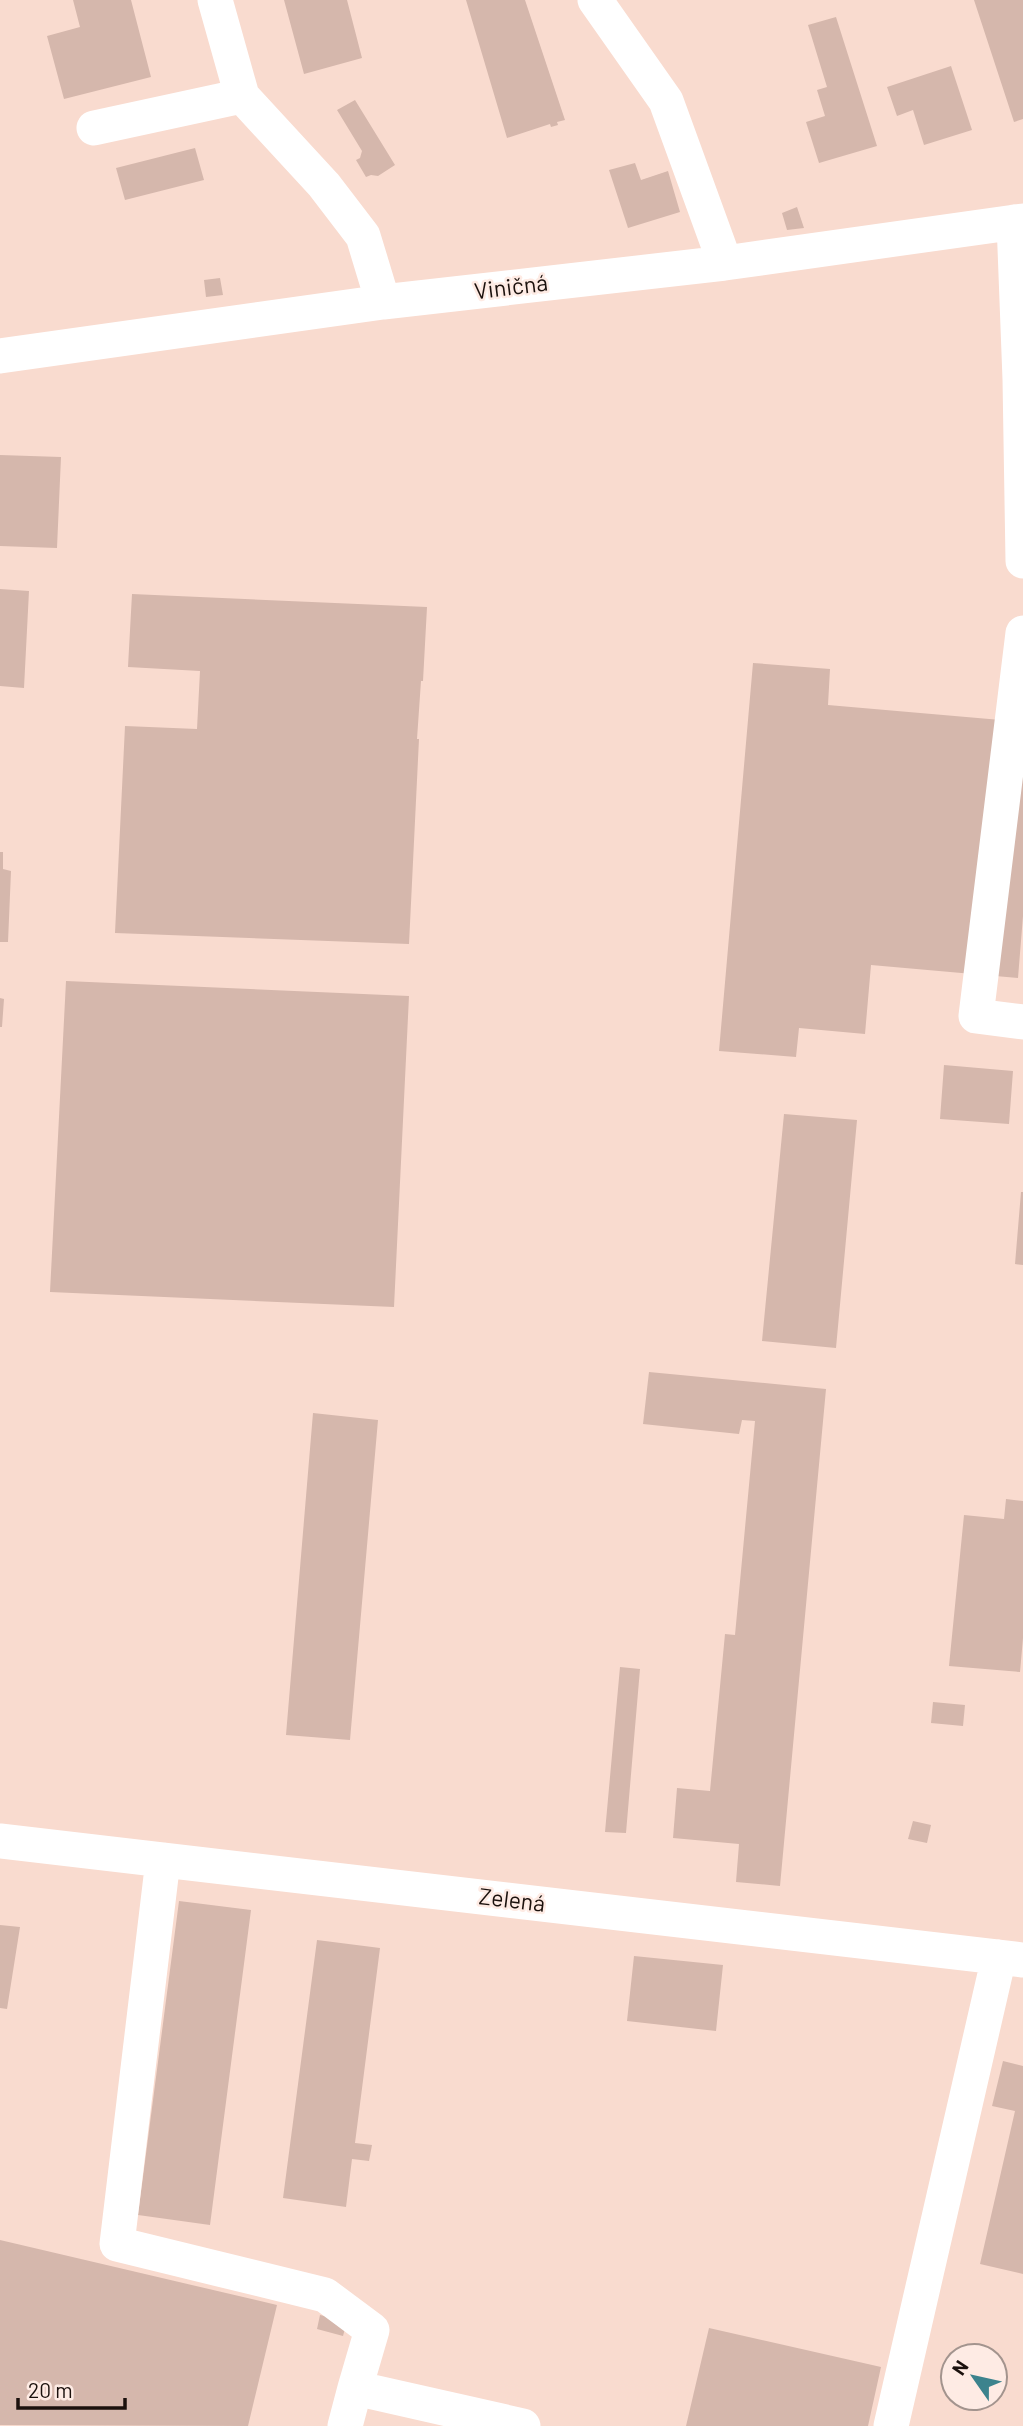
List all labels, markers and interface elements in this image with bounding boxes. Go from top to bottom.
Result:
street label: Viničná [473,268,549,304]
street label: Zelená [477,1881,547,1917]
north arrow [939,2342,1009,2412]
text: N [946,2356,973,2379]
scale bar [18,2366,124,2410]
text: 20 m [28,2377,73,2402]

